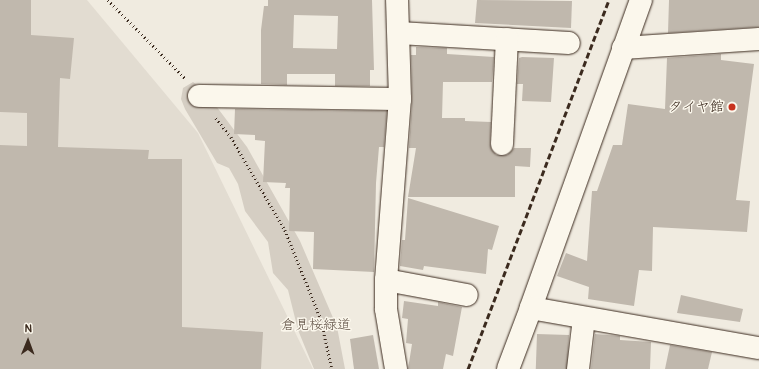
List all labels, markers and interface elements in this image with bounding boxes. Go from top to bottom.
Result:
place label: タイヤ館 [668,99,724,115]
marker: タイヤ館 [727,102,737,112]
park label: 倉見桜緑道 [281,317,351,333]
north arrow [8,321,48,361]
text: N [24,322,32,335]

